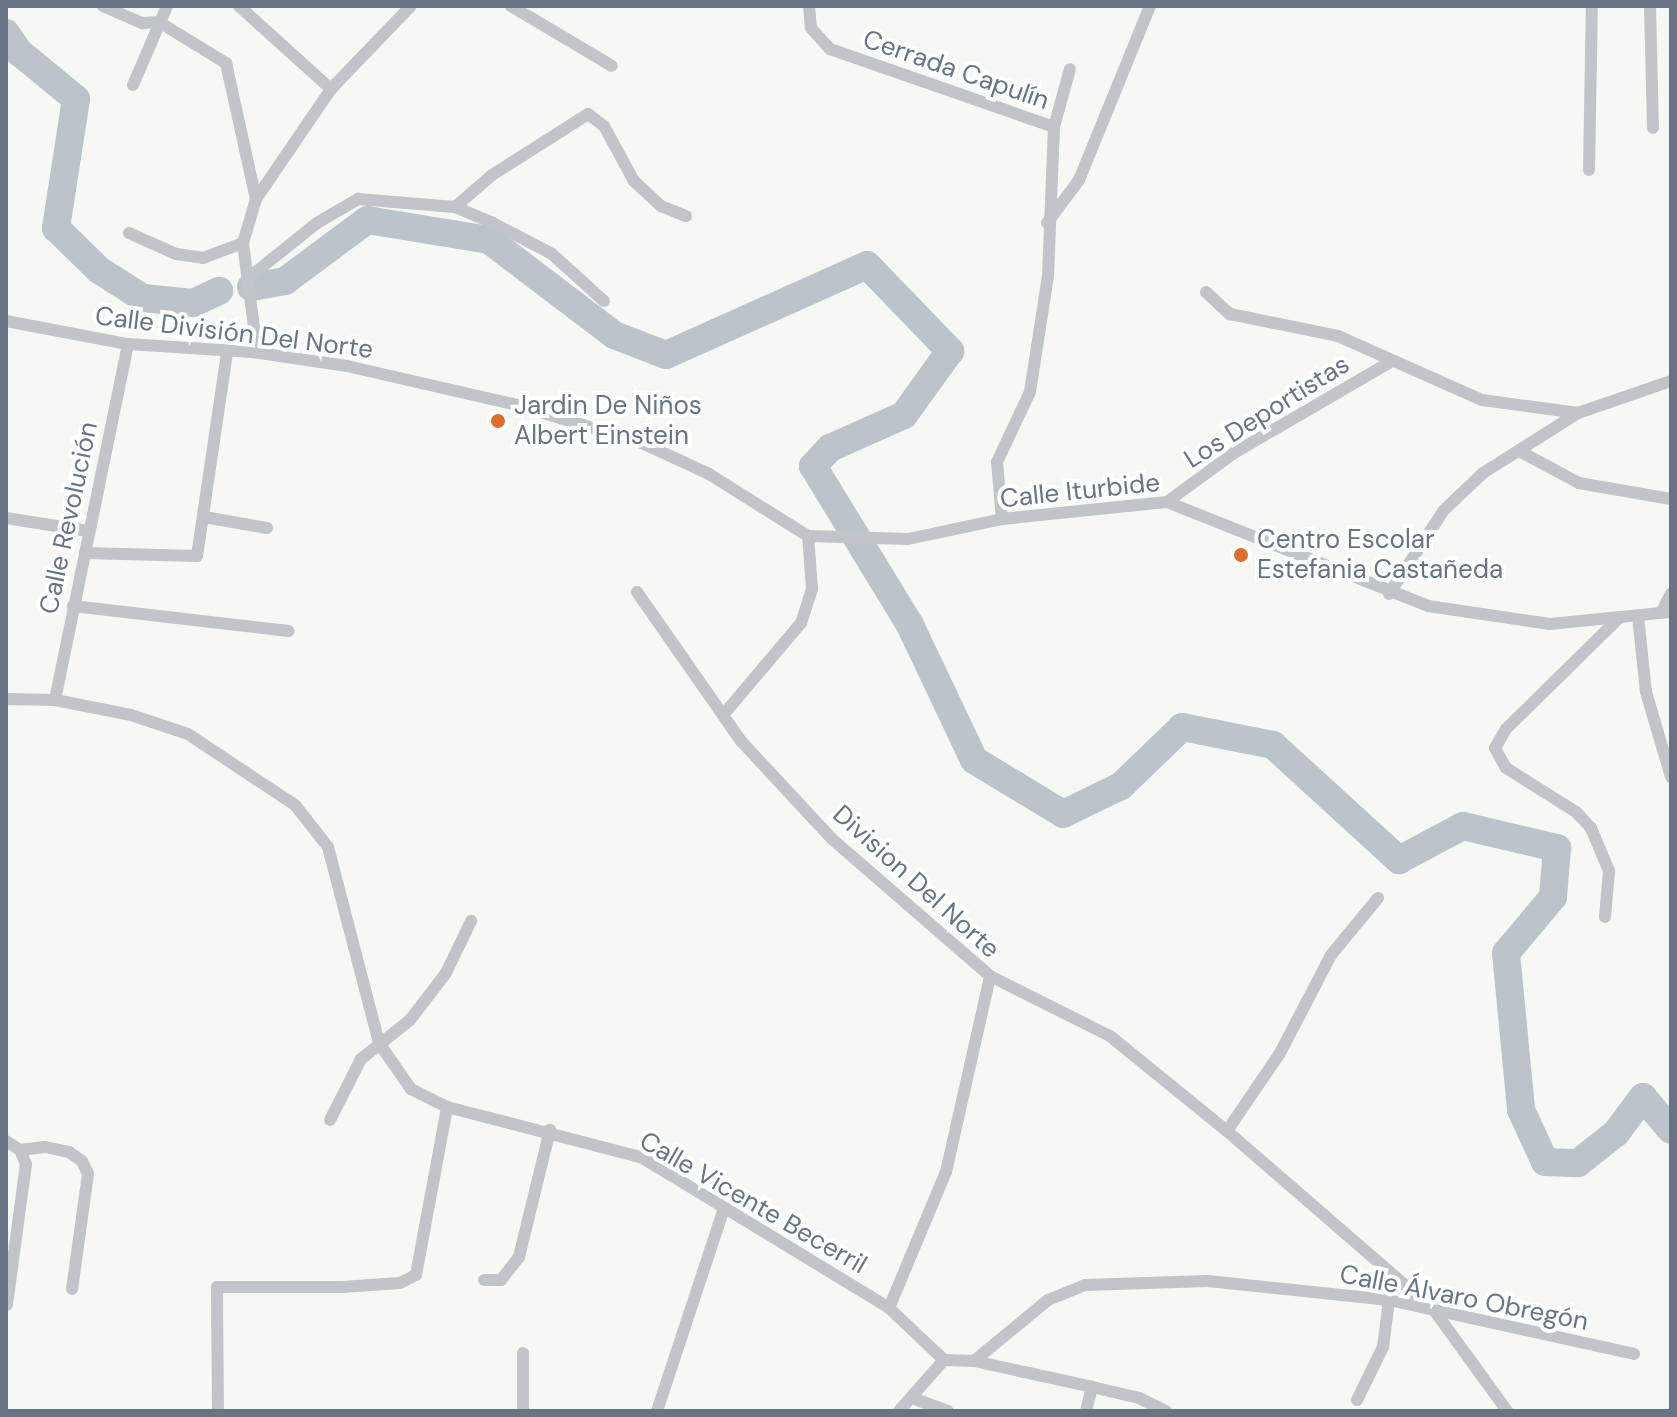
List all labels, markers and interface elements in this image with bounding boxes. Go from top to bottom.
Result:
street label: Cerrada Capulín [859,24,1053,116]
street label: Calle División Del Norte [93,300,375,366]
street label: Los Deportistas [1179,349,1355,475]
place label: Jardin De Niños Albert Einstein [514,390,702,452]
marker: Jardin De Niños Albert Einstein [489,412,507,430]
street label: Calle Revolución [33,419,105,617]
street label: Calle Iturbide [999,467,1161,515]
place label: Centro Escolar Estefania Castañeda [1257,524,1503,586]
marker: Centro Escolar Estefania Castañeda [1232,546,1250,564]
street label: Division Del Norte [826,799,1006,965]
street label: Calle Vicente Becerril [634,1125,872,1281]
street label: Calle Álvaro Obregón [1337,1259,1591,1337]

